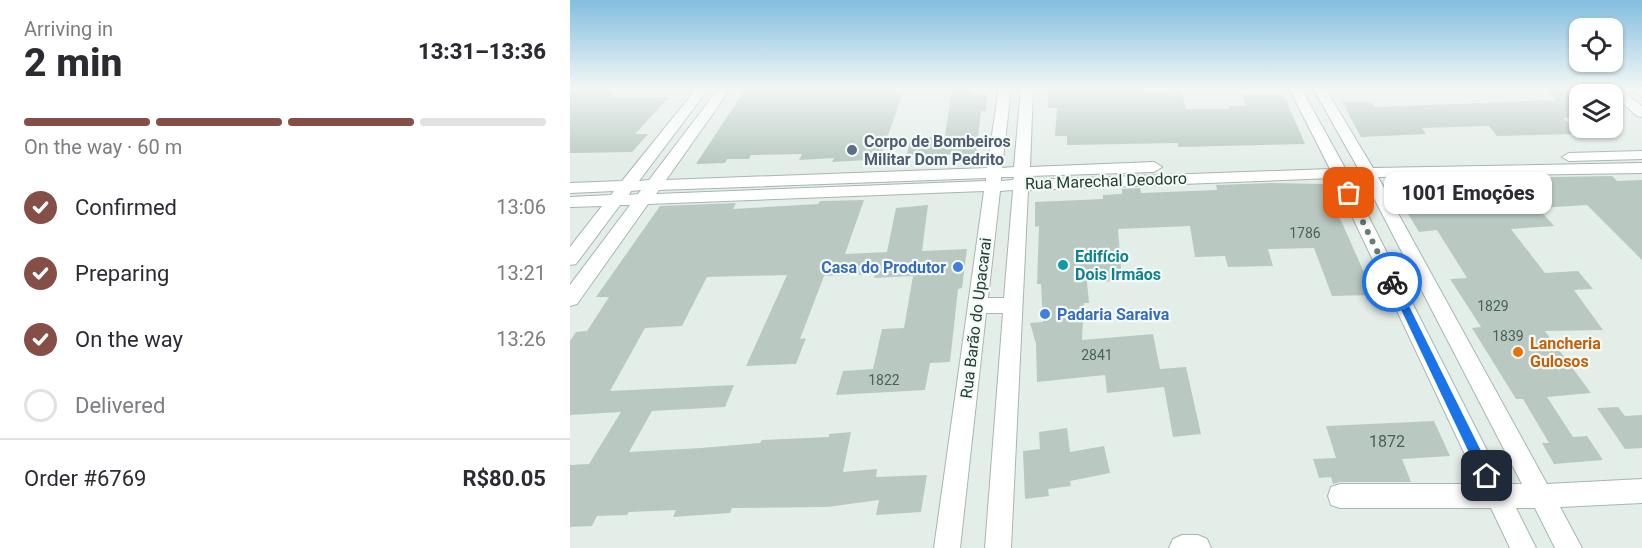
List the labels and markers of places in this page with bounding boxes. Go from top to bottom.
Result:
place label: Corpo de Bombeiros Militar Dom Pedrito [864,132,1011,169]
marker: Corpo de Bombeiros Militar Dom Pedrito [845,143,859,157]
pin [1323,167,1374,218]
callout: 1001 Emoções [1385,172,1553,214]
place label: Edifício Dois Irmãos [1075,247,1161,284]
place label: Casa do Produtor [821,258,946,277]
marker: Edifício Dois Irmãos [1056,258,1070,272]
marker: Casa do Produtor [951,260,965,274]
place label: Padaria Saraiva [1057,305,1170,324]
marker: Padaria Saraiva [1038,307,1052,321]
place label: Lancheria Gulosos [1530,334,1601,371]
marker: Lancheria Gulosos [1511,345,1525,359]
pin [1461,450,1512,501]

